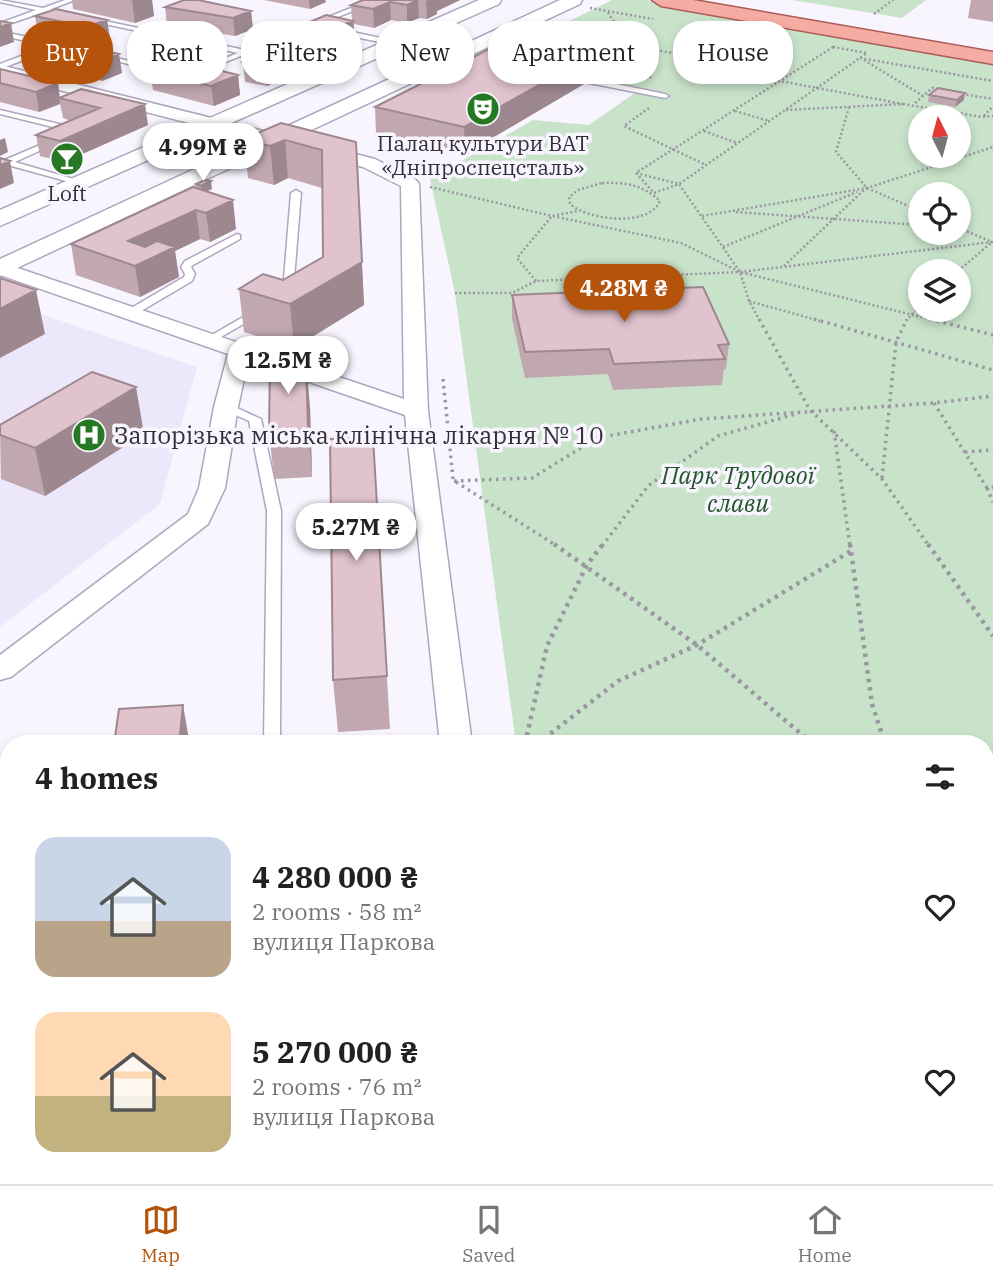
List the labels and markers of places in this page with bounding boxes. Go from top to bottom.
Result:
theatre icon: Палац культури ВАТ «Дніпроспецсталь» [464,90,502,128]
pin: 4.99M ₴ [138,124,268,183]
place label: Палац культури ВАТ «Дніпроспецсталь» [377,129,589,181]
bar icon: Loft [48,140,86,178]
place label: Loft [48,179,86,207]
pin: 4.28M ₴ [559,264,689,324]
pin: 12.5M ₴ [223,336,353,396]
hospital icon: Запорізька міська клінічна лікарня № 10 [70,416,108,454]
place label: Запорізька міська клінічна лікарня № 10 [114,419,604,451]
pin: 5.27M ₴ [291,504,421,563]

